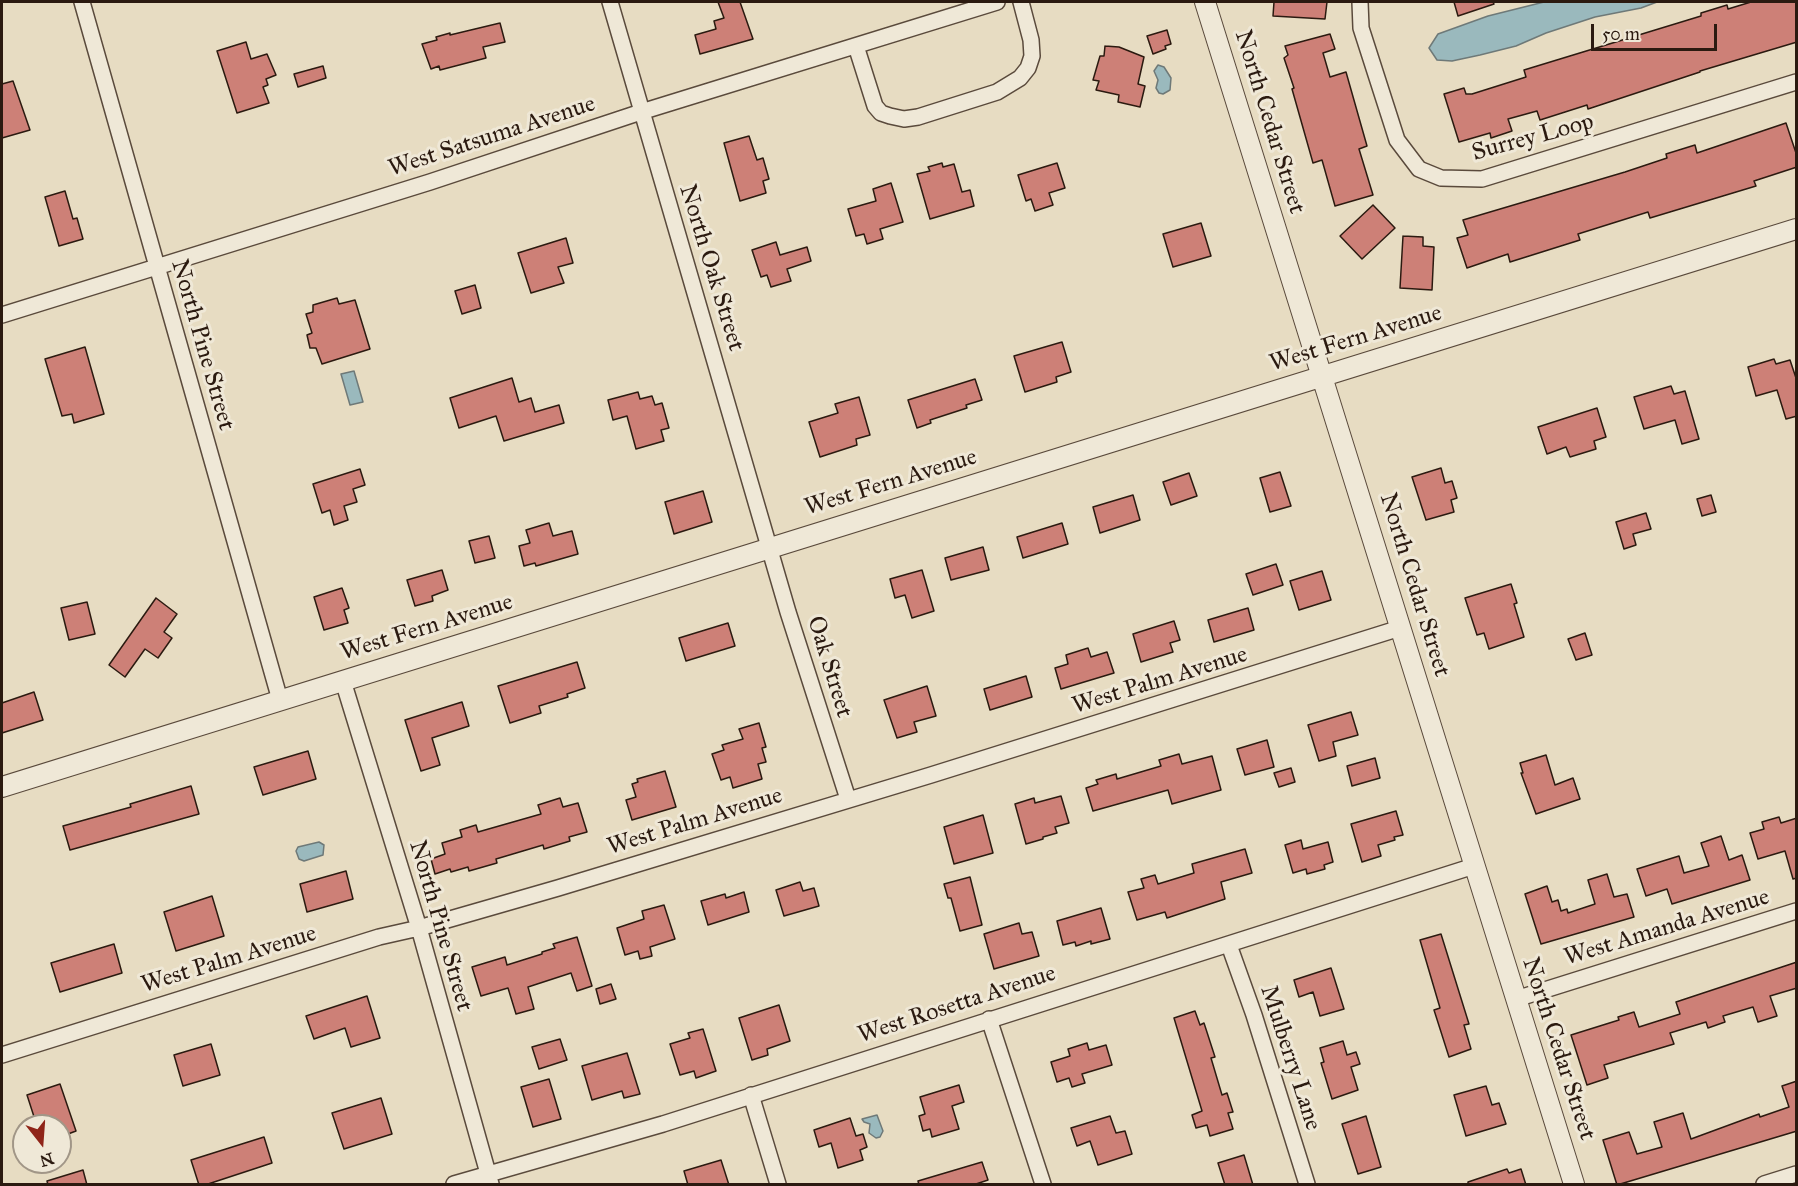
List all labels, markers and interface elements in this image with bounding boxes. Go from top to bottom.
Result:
scale bar [1594,12,1720,50]
text: 50 m [1602,23,1640,45]
street label: North Cedar Street [1227,27,1311,217]
street label: West Satsuma Avenue [385,90,599,184]
street label: Surrey Loop [1469,108,1597,168]
street label: North Oak Street [672,181,750,355]
street label: North Pine Street [164,256,240,434]
street label: West Fern Avenue [1266,299,1446,379]
street label: West Fern Avenue [801,443,981,523]
street label: North Cedar Street [1372,490,1456,680]
street label: West Fern Avenue [337,588,517,668]
street label: Oak Street [800,613,858,721]
street label: West Palm Avenue [1069,641,1251,721]
street label: West Palm Avenue [604,782,786,862]
street label: North Pine Street [402,837,478,1015]
street label: West Amanda Avenue [1561,883,1773,973]
street label: West Palm Avenue [138,920,320,1000]
street label: North Cedar Street [1515,954,1601,1144]
street label: West Rosetta Avenue [854,959,1060,1051]
street label: Mulberry Lane [1253,982,1327,1134]
north arrow [12,1114,72,1174]
text: N [38,1149,56,1171]

